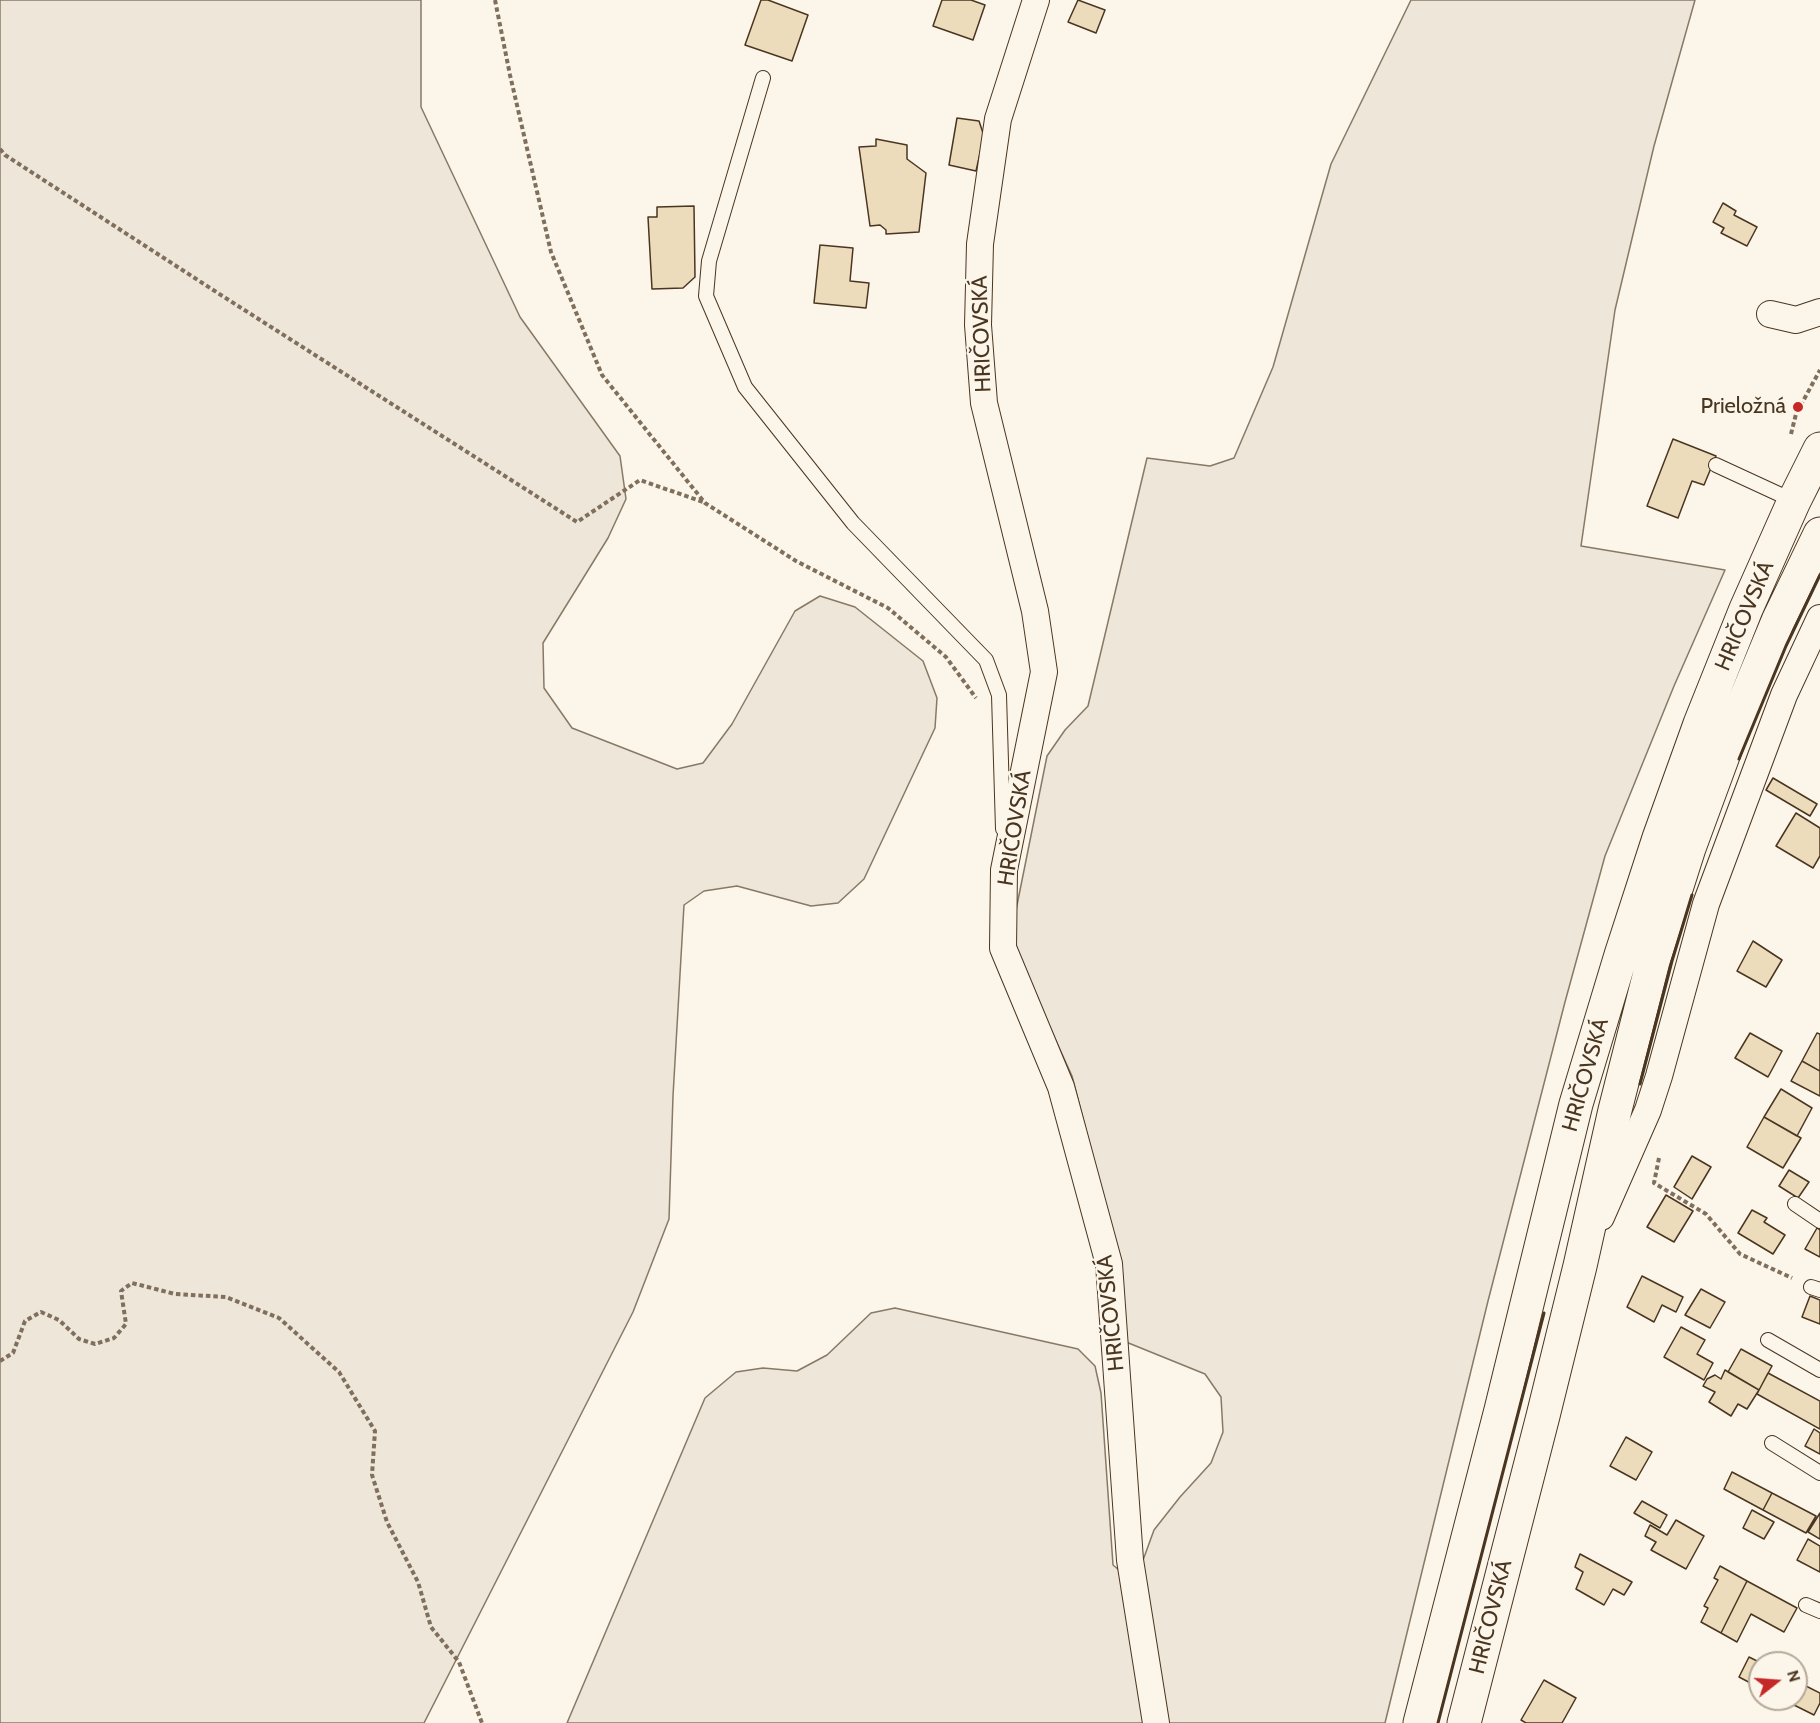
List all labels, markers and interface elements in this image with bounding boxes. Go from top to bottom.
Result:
street label: HRIČOVSKÁ [967,275,997,393]
place label: Prieložná [1701,394,1786,420]
marker: Prieložná [1791,400,1805,414]
street label: HRIČOVSKÁ [1710,557,1780,675]
street label: HRIČOVSKÁ [993,768,1037,888]
street label: HRIČOVSKÁ [1557,1015,1615,1135]
street label: HRIČOVSKÁ [1092,1253,1130,1373]
street label: HRIČOVSKÁ [1464,1557,1518,1677]
north arrow [1748,1651,1808,1711]
text: N [1783,1668,1805,1684]

